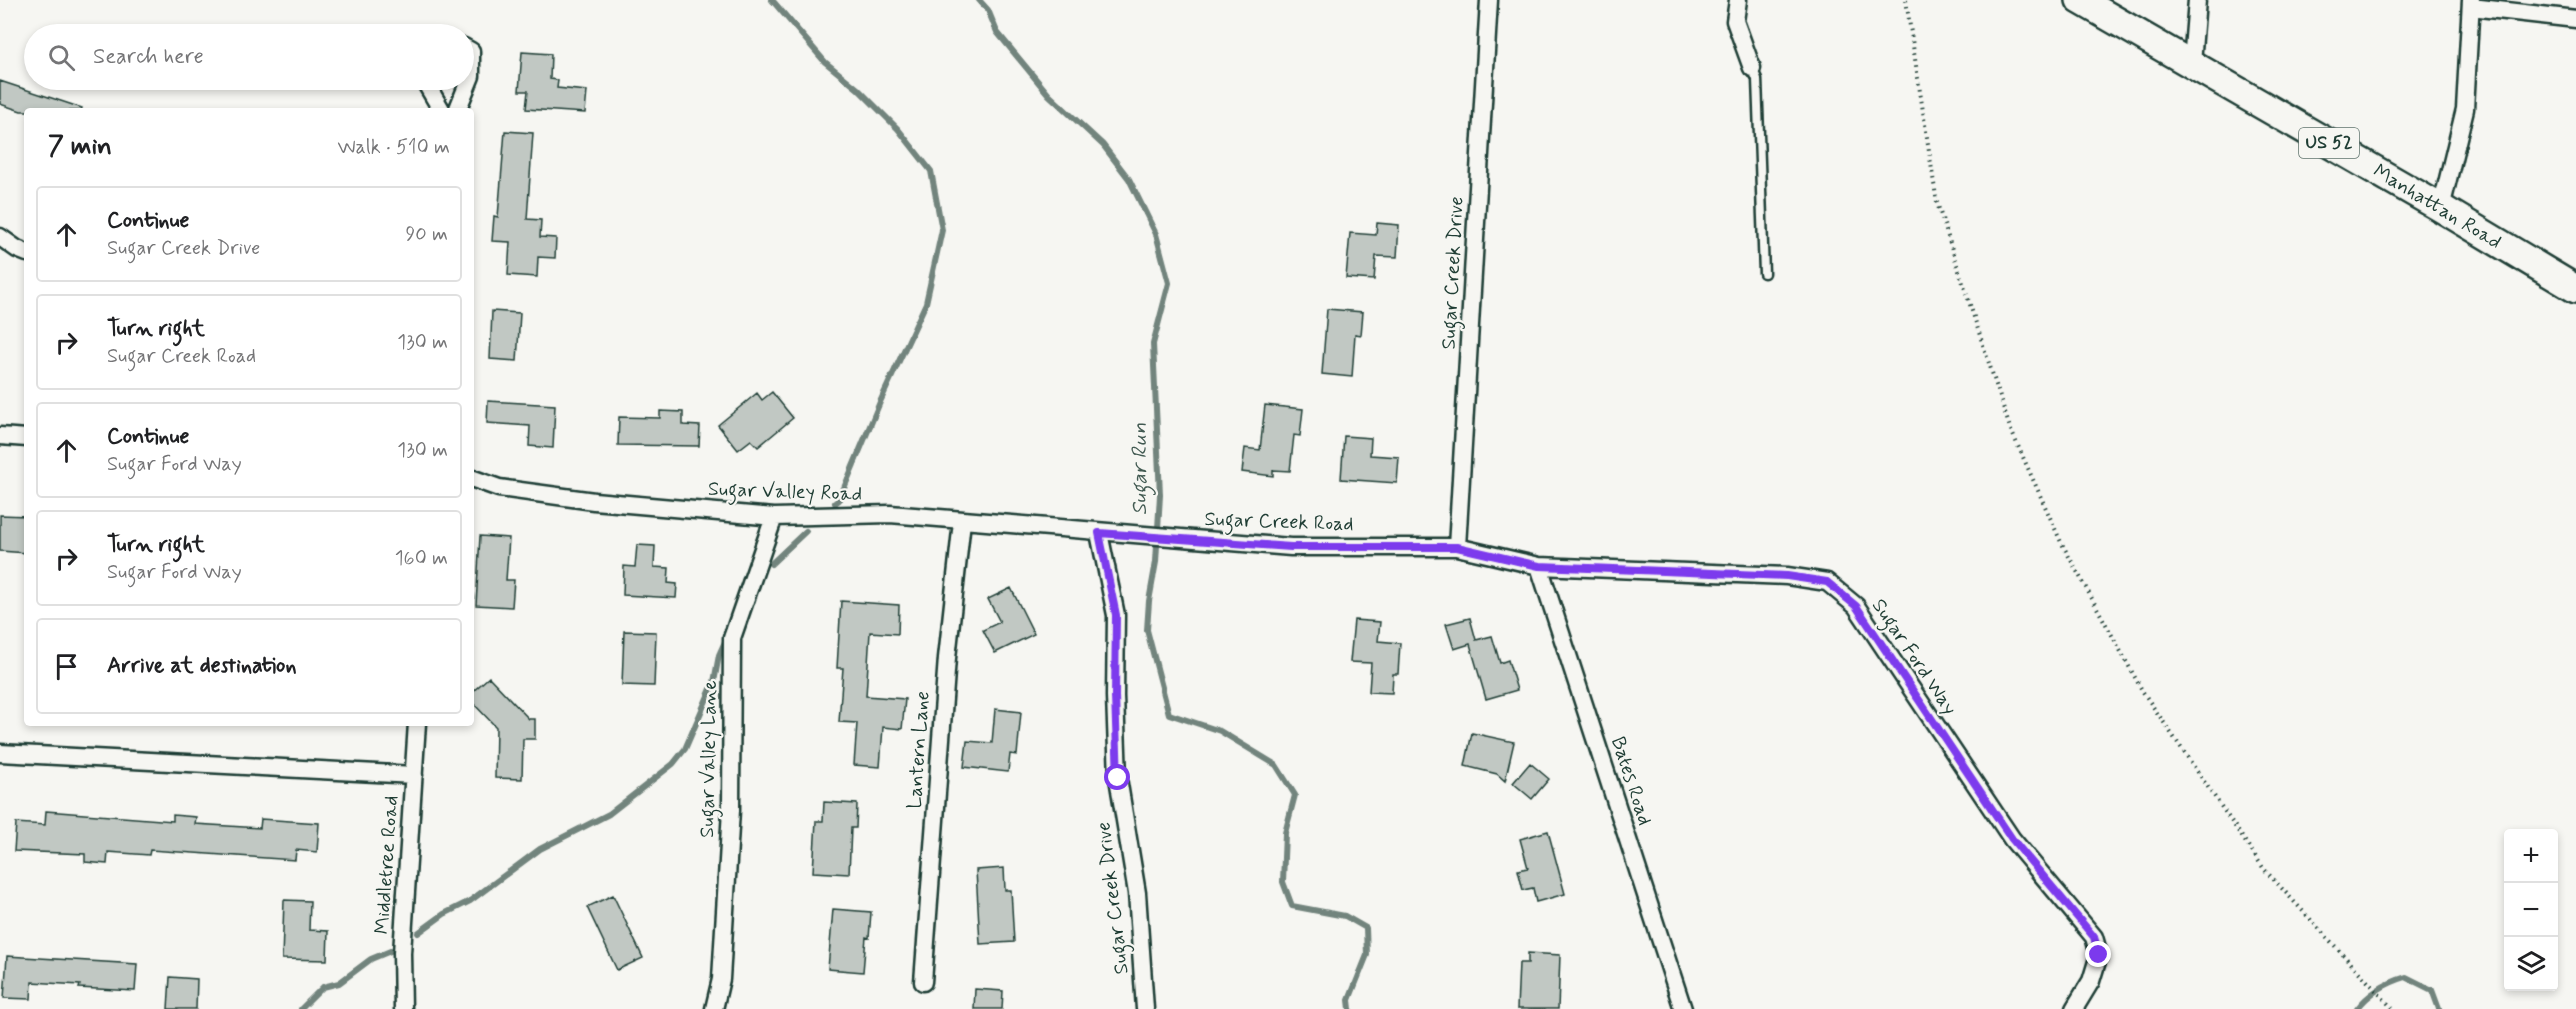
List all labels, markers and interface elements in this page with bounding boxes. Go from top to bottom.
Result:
search box [24,24,474,90]
icon: search [45,41,78,74]
text: Search here [93,43,204,71]
road number: US 52 [2299,128,2359,158]
text: 7 min [48,130,112,164]
text: Walk · 510 m [337,134,450,161]
street label: Manhattan Road [2368,158,2506,256]
street label: Sugar Creek Drive [1436,196,1472,350]
text: Continue [107,207,189,235]
icon: ahead [50,218,83,251]
text: 90 m [405,221,448,248]
text: Sugar Creek Drive [107,235,260,262]
text: Turn right [107,315,205,343]
icon: right [50,326,83,359]
text: 130 m [397,329,448,356]
text: Sugar Creek Road [107,343,256,370]
water label: Sugar Run [1126,422,1156,515]
text: Continue [107,423,189,451]
icon: ahead [50,434,83,467]
text: 130 m [397,437,448,464]
text: Sugar Ford Way [107,451,242,478]
street label: Sugar Valley Road [707,476,863,510]
street label: Sugar Creek Road [1204,506,1354,540]
text: Turn right [107,531,205,559]
icon: right [50,542,83,575]
text: 160 m [395,545,448,572]
text: Sugar Ford Way [107,559,242,586]
street label: Sugar Ford Way [1864,594,1963,721]
icon: arrive [50,650,83,683]
text: Arrive at destination [107,652,297,680]
street label: Sugar Valley Lane [694,680,726,838]
street label: Lantern Lane [901,690,937,810]
street label: Bates Road [1604,733,1658,829]
route start [1104,764,1130,790]
street label: Middletree Road [369,795,405,935]
street label: Sugar Creek Drive [1090,820,1138,976]
map controls [2504,829,2558,991]
button: + [2504,829,2558,883]
button: − [2504,883,2558,937]
button: layers [2504,937,2558,991]
route end [2085,941,2111,967]

